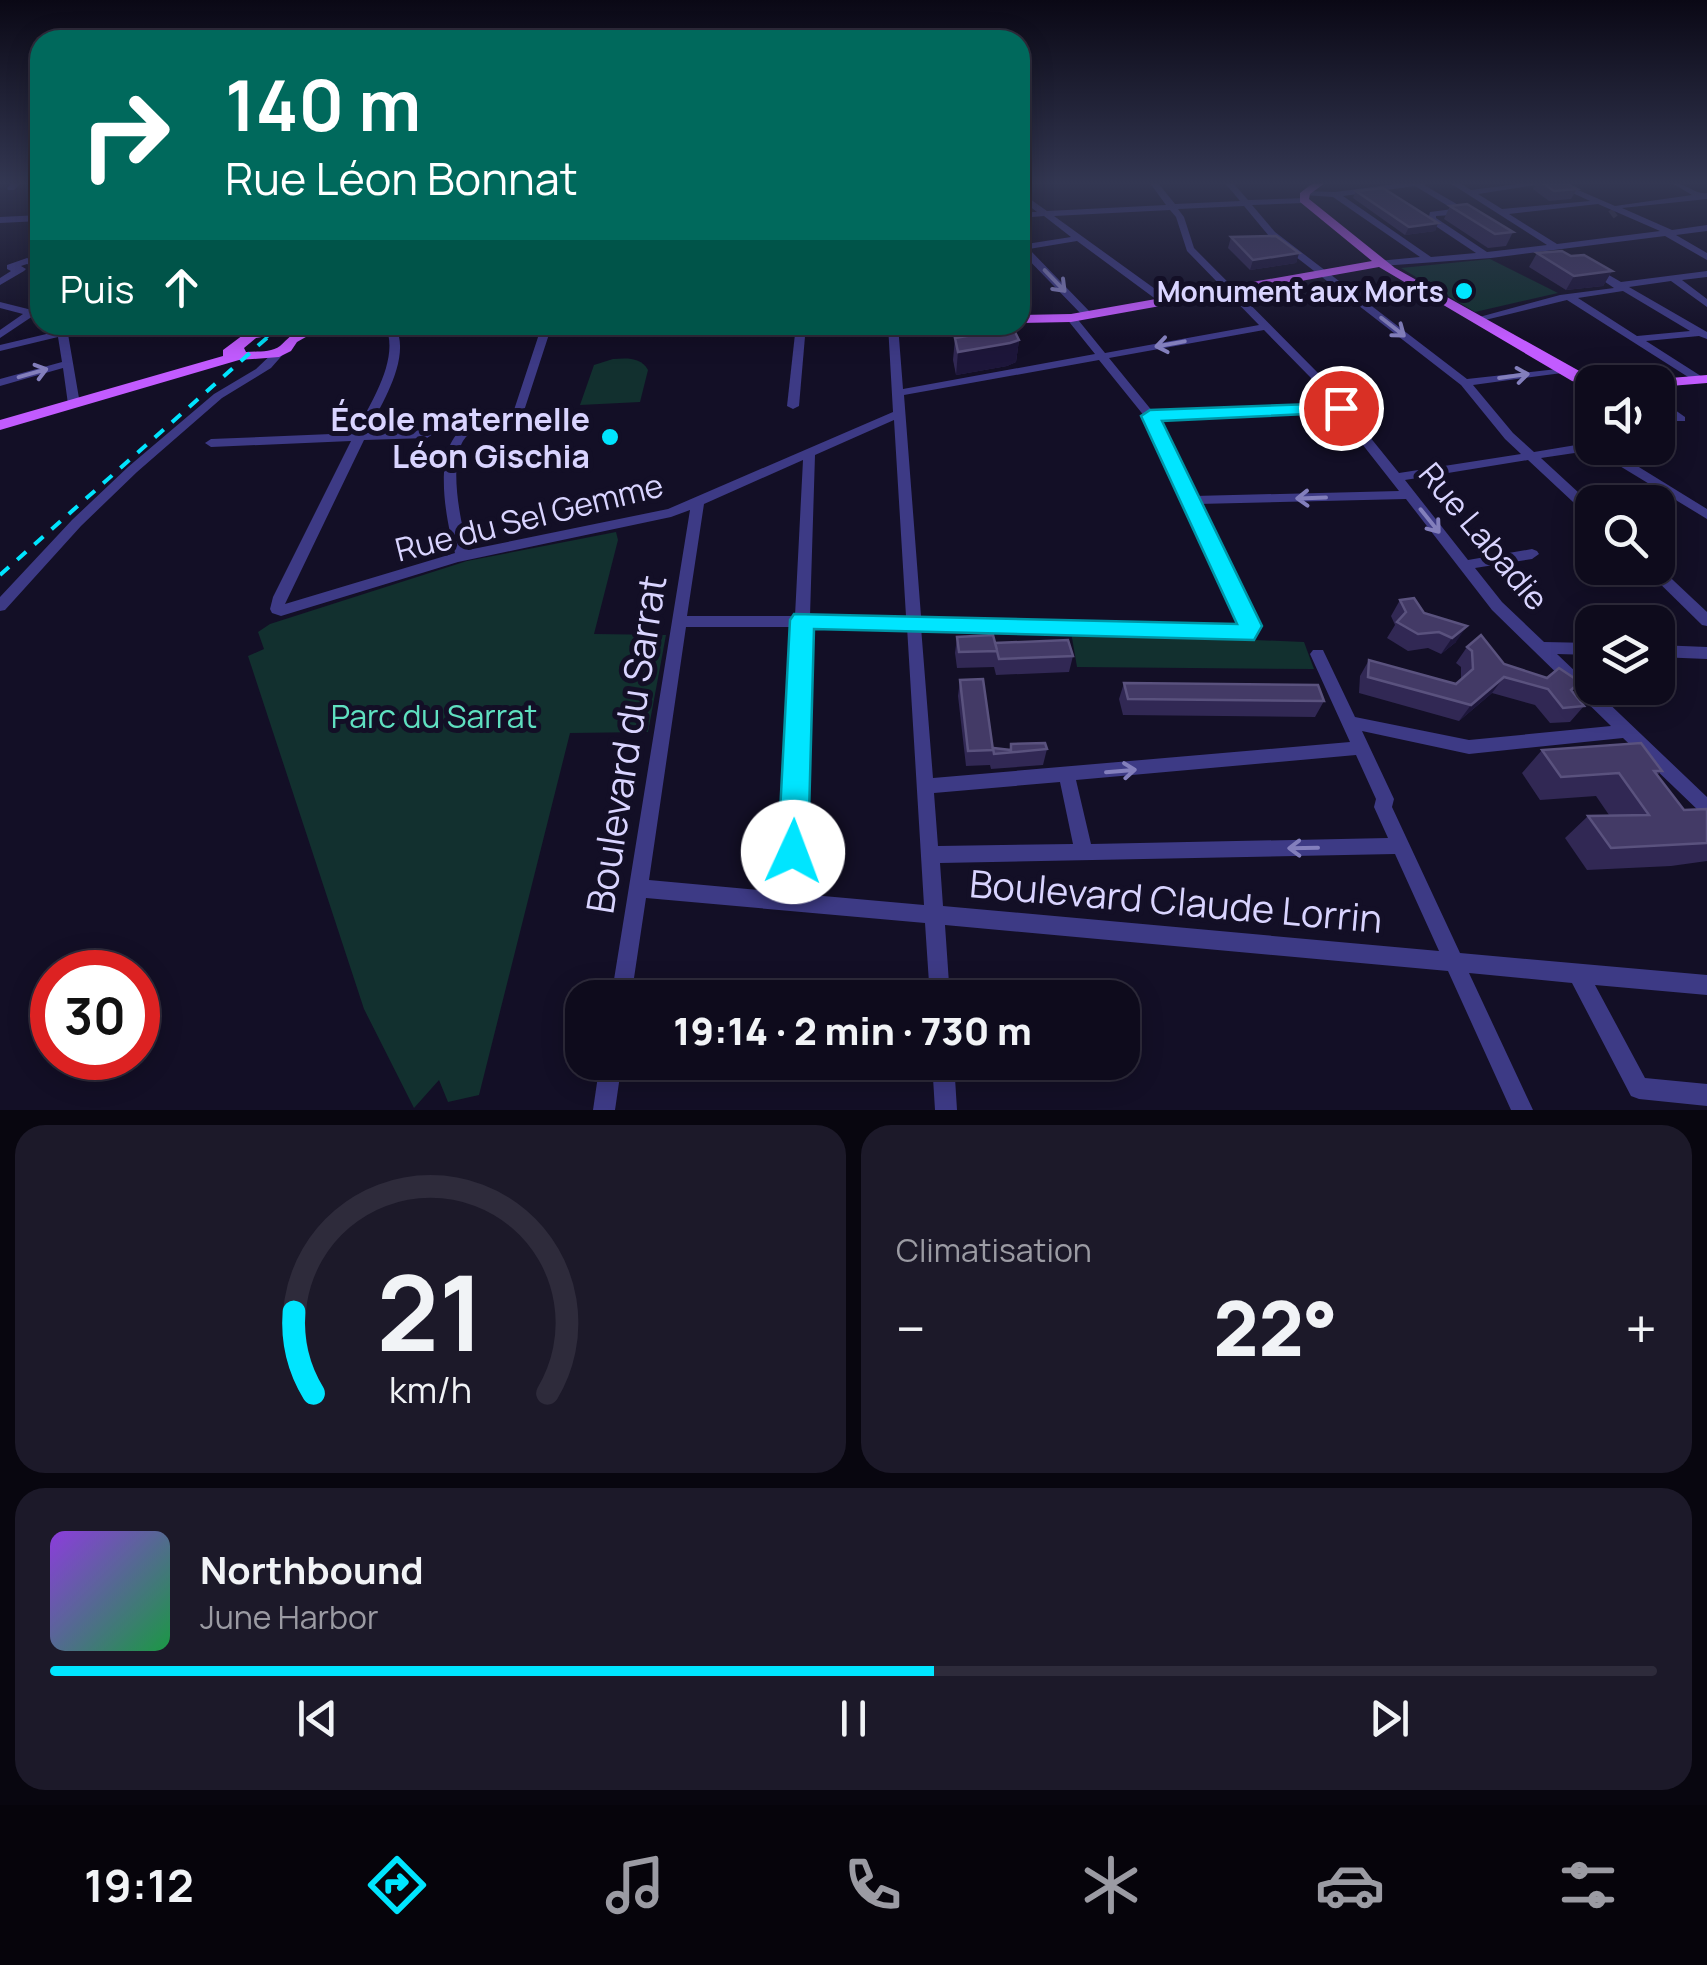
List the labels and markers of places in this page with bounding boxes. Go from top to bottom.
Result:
place label: Monument aux Morts [1157,272,1444,310]
marker: Monument aux Morts [1453,280,1475,302]
pin [1299,366,1384,451]
place label: École maternelle Léon Gischia [330,397,590,478]
marker: École maternelle Léon Gischia [599,426,621,448]

